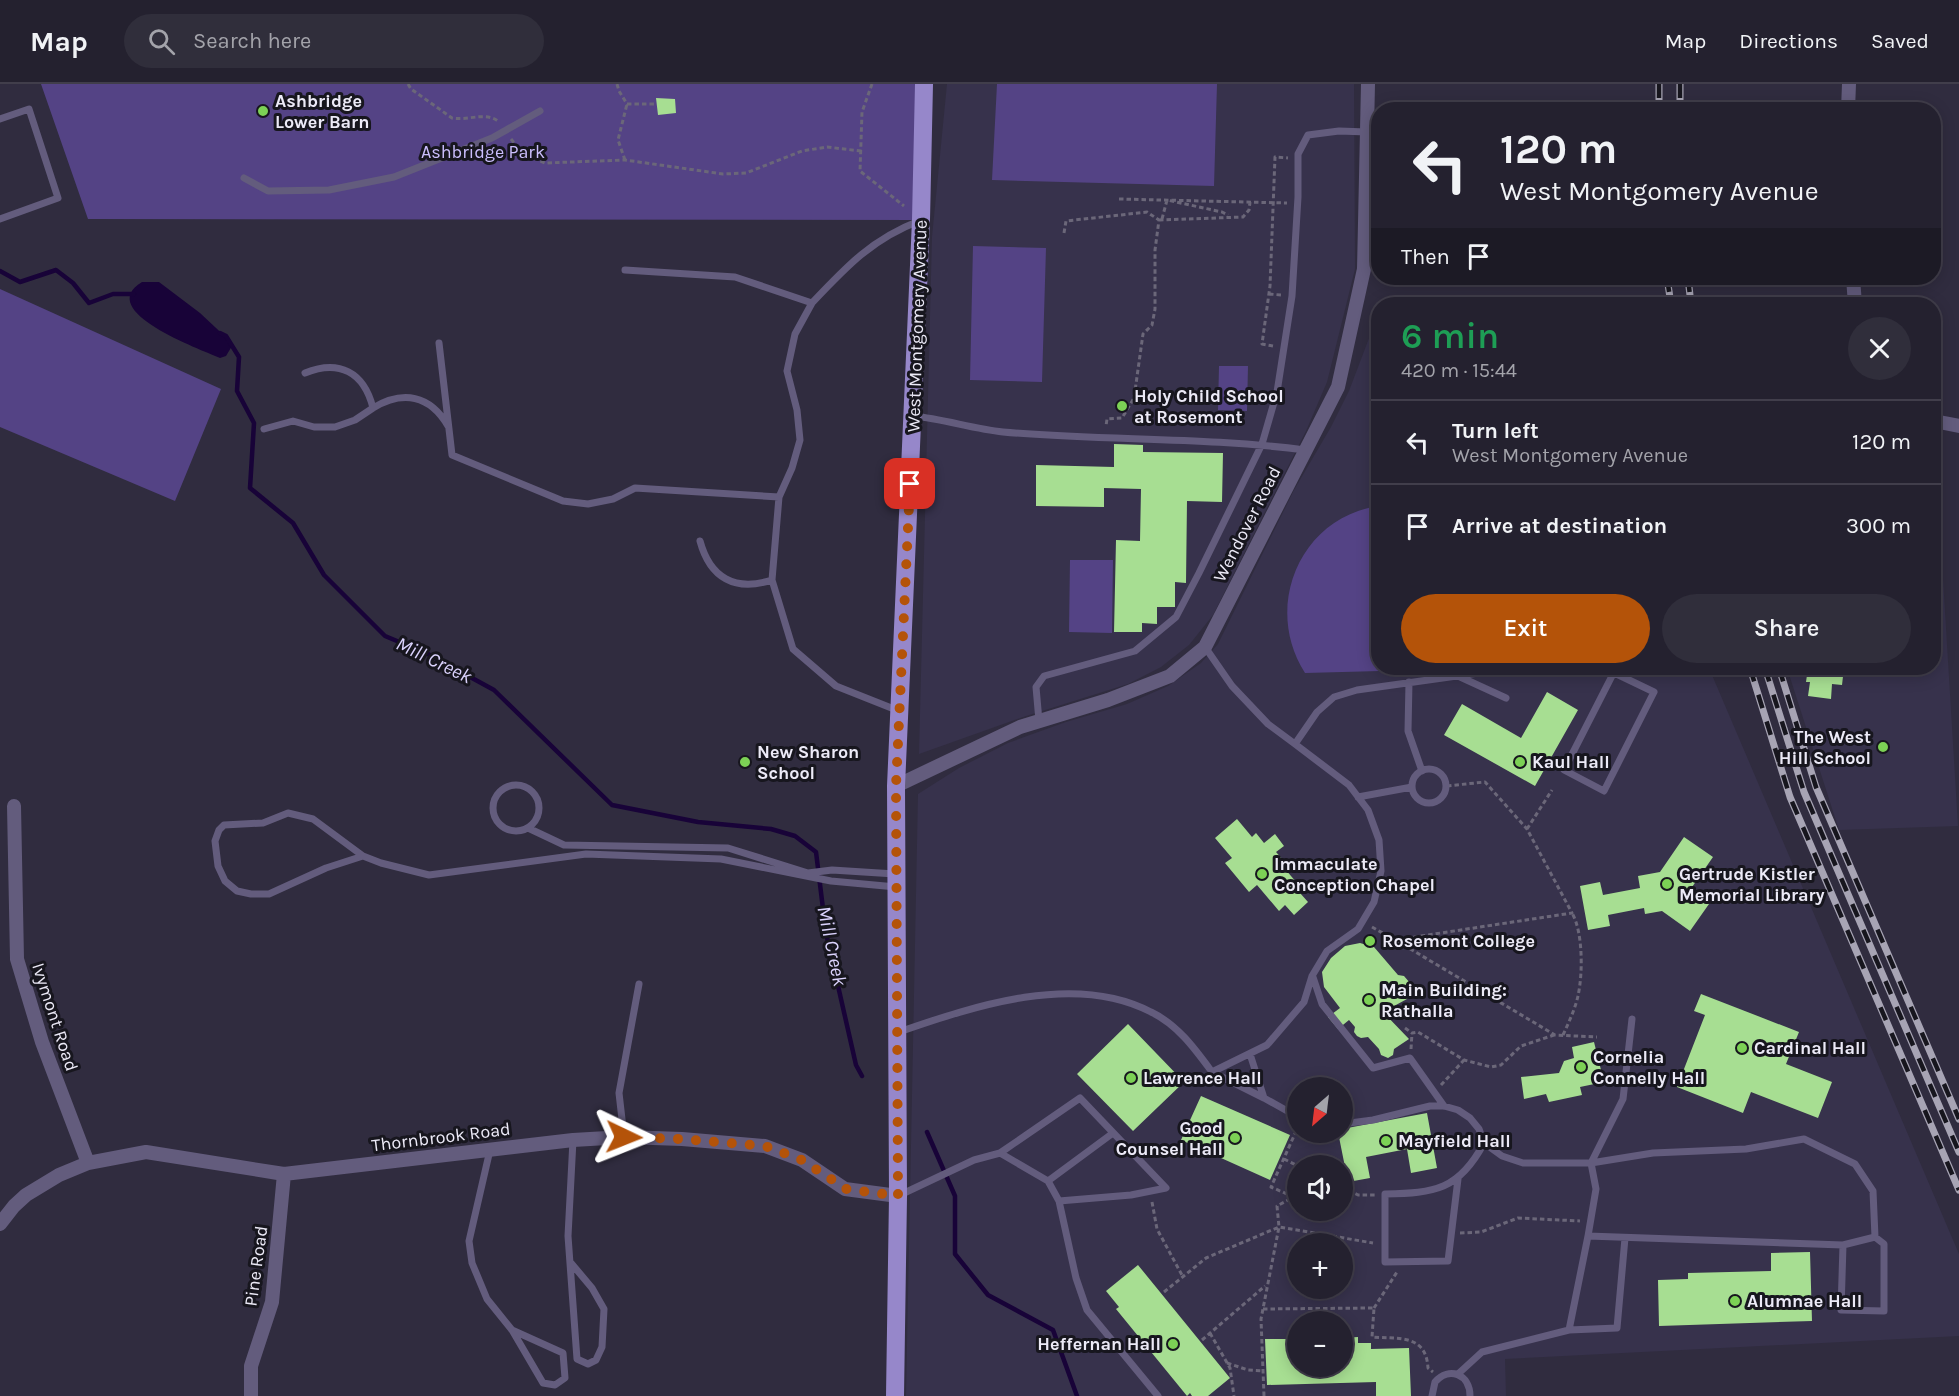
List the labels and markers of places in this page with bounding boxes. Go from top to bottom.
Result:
place label: Ashbridge Lower Barn [275,90,369,133]
marker: Ashbridge Lower Barn [256,104,270,118]
place label: Holy Child School at Rosemont [1134,385,1284,428]
marker: Holy Child School at Rosemont [1115,399,1129,413]
pin [884,458,935,509]
place label: The West Hill School [1779,726,1871,769]
marker: The West Hill School [1876,740,1890,754]
place label: New Sharon School [757,741,859,784]
place label: Kaul Hall [1532,751,1610,773]
marker: New Sharon School [738,755,752,769]
marker: Kaul Hall [1513,755,1527,769]
place label: Immaculate Conception Chapel [1274,853,1435,896]
place label: Gertrude Kistler Memorial Library [1679,863,1825,906]
marker: Immaculate Conception Chapel [1255,867,1269,881]
marker: Gertrude Kistler Memorial Library [1660,877,1674,891]
place label: Rosemont College [1382,930,1535,952]
marker: Rosemont College [1363,934,1377,948]
place label: Main Building: Rathalla [1381,979,1507,1022]
marker: Main Building: Rathalla [1362,993,1376,1007]
place label: Cardinal Hall [1754,1037,1866,1059]
marker: Cardinal Hall [1735,1041,1749,1055]
place label: Cornelia Connelly Hall [1593,1046,1705,1089]
marker: Cornelia Connelly Hall [1574,1060,1588,1074]
place label: Lawrence Hall [1143,1067,1262,1089]
marker: Lawrence Hall [1124,1071,1138,1085]
place label: Good Counsel Hall [1116,1117,1223,1160]
place label: Mayfield Hall [1398,1130,1511,1152]
marker: Good Counsel Hall [1228,1131,1242,1145]
marker: Mayfield Hall [1379,1134,1393,1148]
place label: Alumnae Hall [1747,1290,1862,1312]
marker: Alumnae Hall [1728,1294,1742,1308]
place label: Heffernan Hall [1037,1333,1161,1355]
marker: Heffernan Hall [1166,1337,1180,1351]

